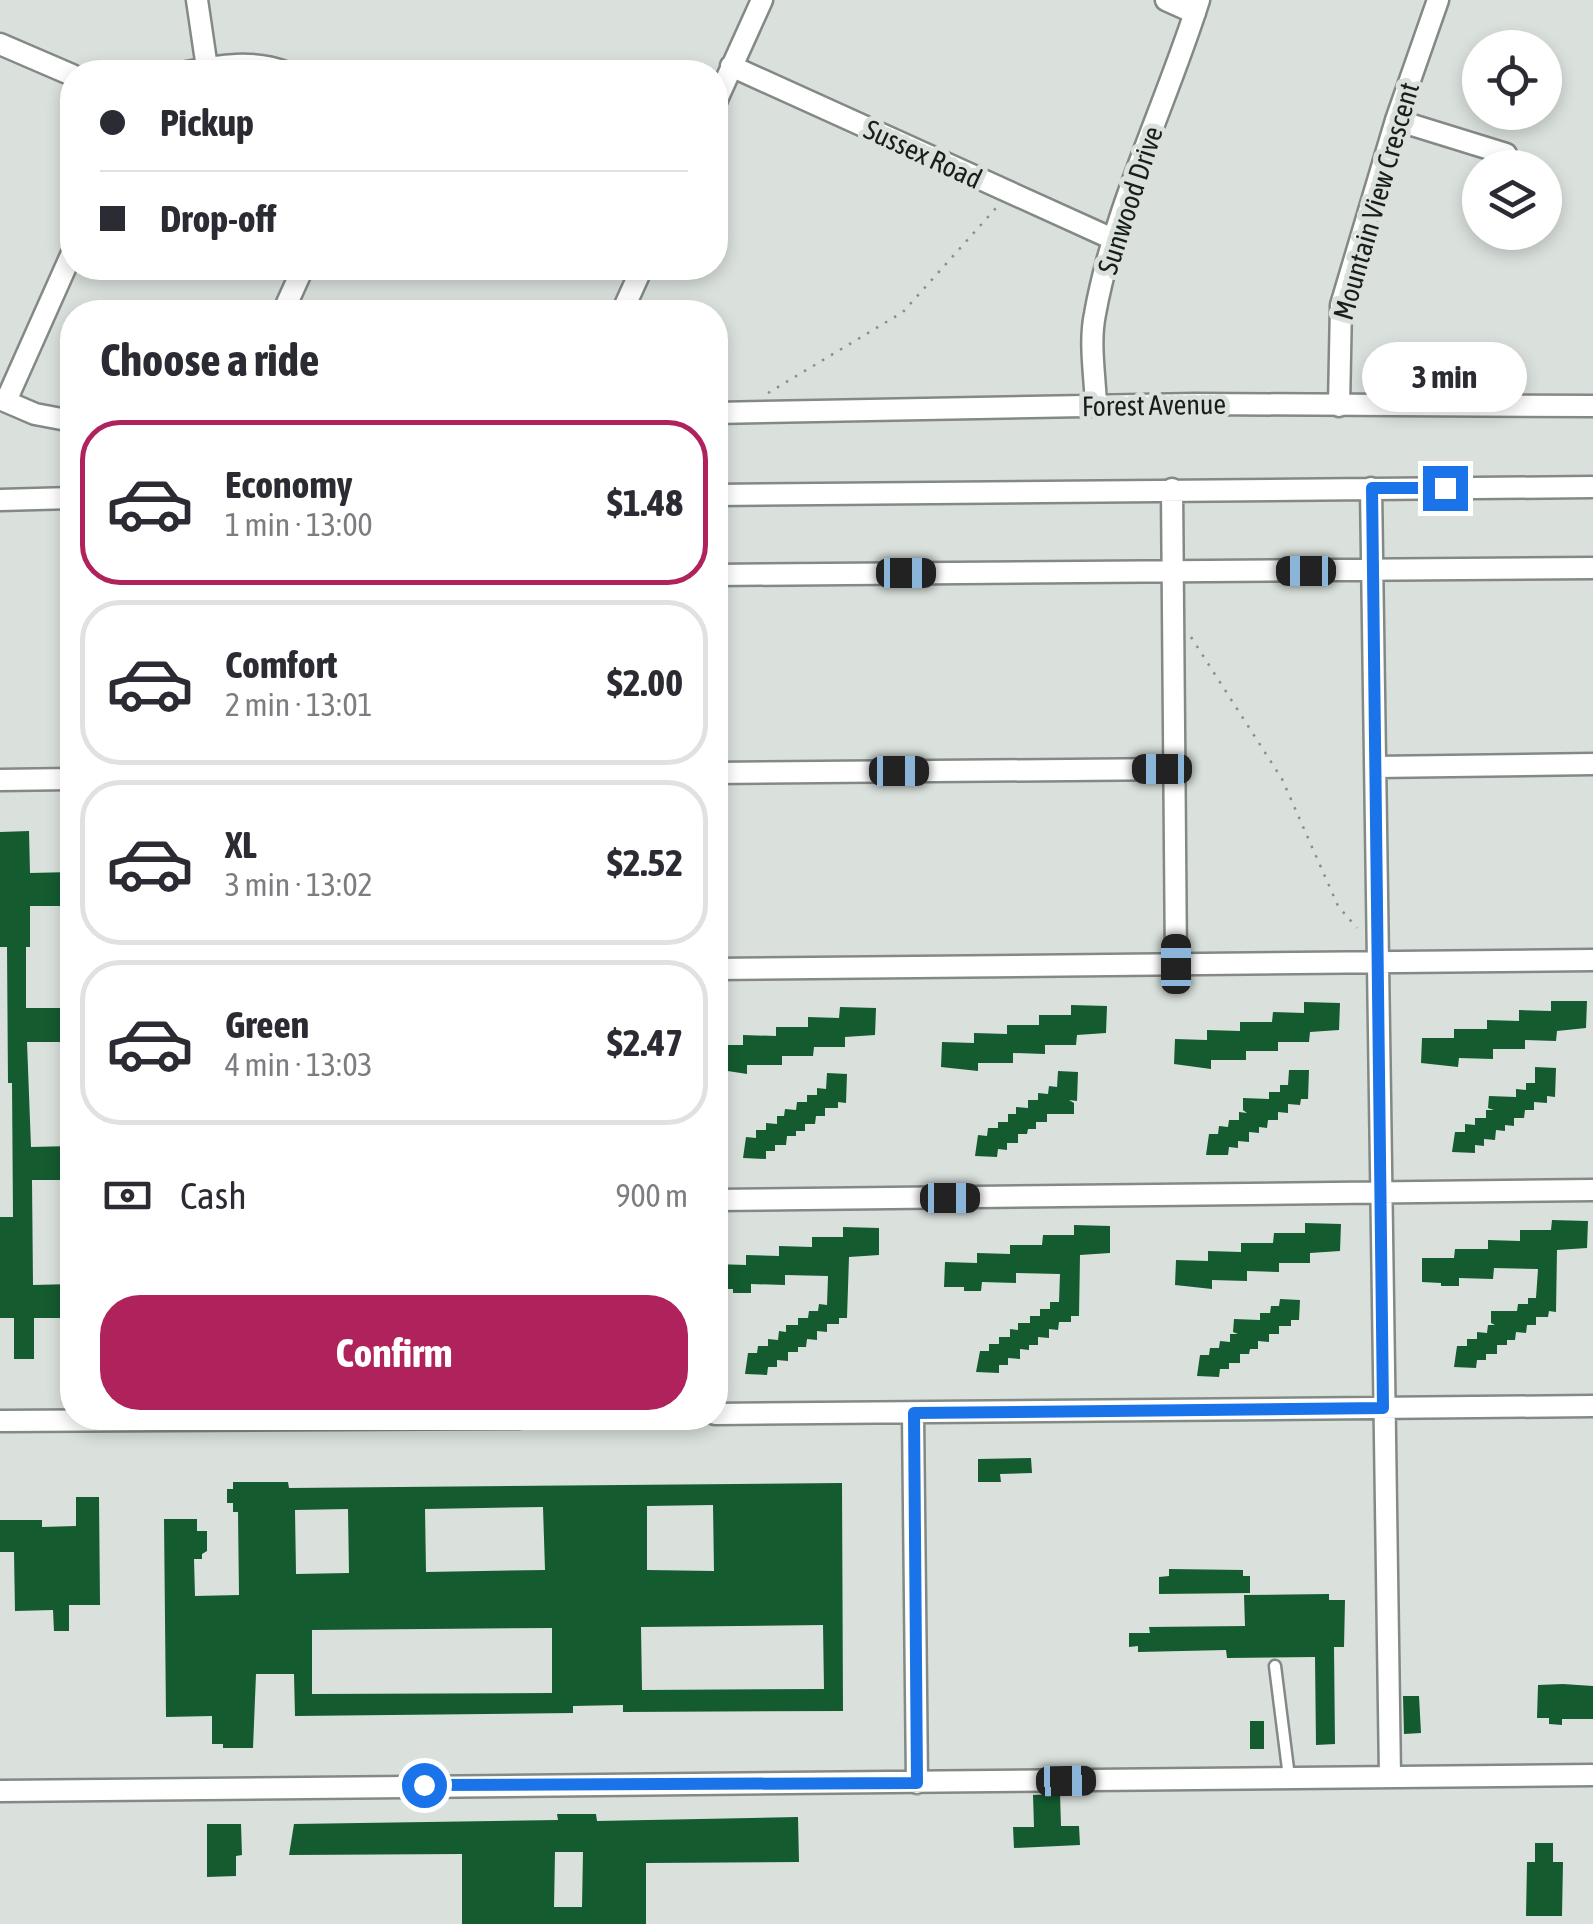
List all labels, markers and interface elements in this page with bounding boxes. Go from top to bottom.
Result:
map controls [1462,30,1562,250]
button: locate [1462,30,1562,130]
street label: Mountain View Crescent [1327,79,1425,323]
text: Pickup [160,101,254,144]
street label: Sussex Road [859,113,987,195]
street label: Sunwood Drive [1091,122,1169,278]
button: layers [1462,150,1562,250]
text: Drop-off [160,197,276,240]
text: Choose a ride [100,334,319,386]
callout: 3 min [1362,343,1528,413]
text: 3 min [1412,358,1477,395]
street label: Forest Avenue [1082,388,1226,422]
icon: car [105,458,195,548]
text: Economy [225,463,352,506]
route end [1423,466,1468,511]
text: $1.48 [607,481,683,524]
text: 1 min · 13:00 [225,506,372,543]
car [1276,556,1336,586]
car [876,558,936,588]
icon: car [105,638,195,728]
text: Comfort [225,643,337,686]
text: $2.00 [607,661,683,704]
text: 2 min · 13:01 [225,686,372,723]
car [1132,754,1192,784]
car [869,756,929,786]
icon: car [105,818,195,908]
text: XL [225,823,257,866]
text: $2.52 [607,841,683,884]
text: 3 min · 13:02 [225,866,372,903]
car [1161,934,1191,994]
icon: car [105,998,195,1088]
text: Green [225,1003,309,1046]
text: $2.47 [607,1021,683,1064]
text: 4 min · 13:03 [225,1046,372,1083]
icon: cash [100,1168,155,1223]
text: Cash [180,1174,247,1217]
text: 900 m [615,1177,688,1214]
car [920,1183,980,1213]
button: Confirm [100,1295,688,1410]
route start [402,1763,447,1808]
car [1036,1765,1096,1797]

